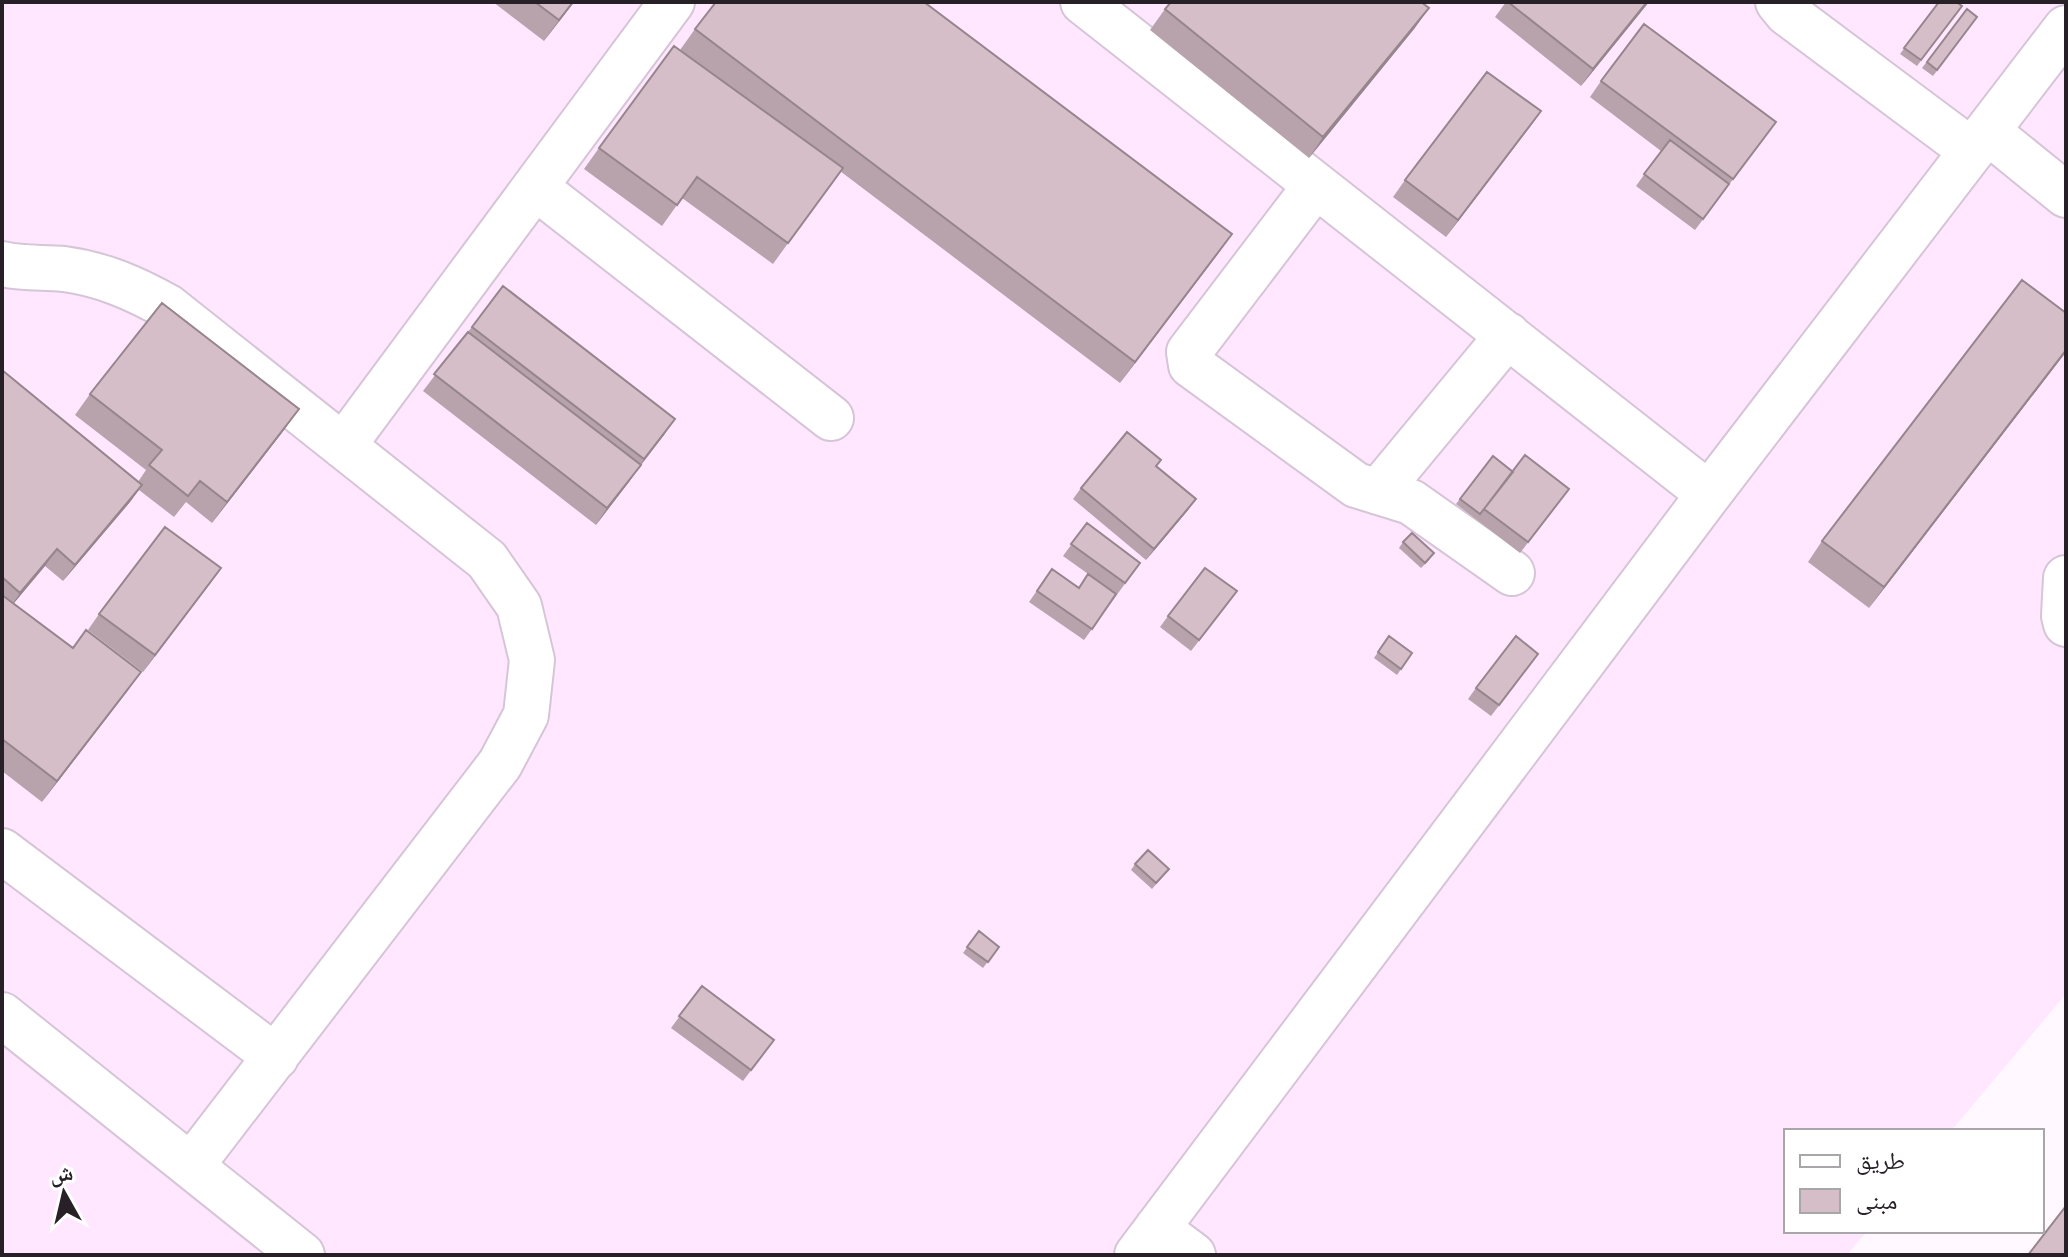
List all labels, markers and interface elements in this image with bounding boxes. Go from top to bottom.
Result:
legend [1784,1129,2044,1233]
text: طريق [1856,1146,1905,1175]
north arrow [24,1153,104,1233]
text: ش [48,1159,75,1189]
text: مبنى [1856,1186,1897,1215]

